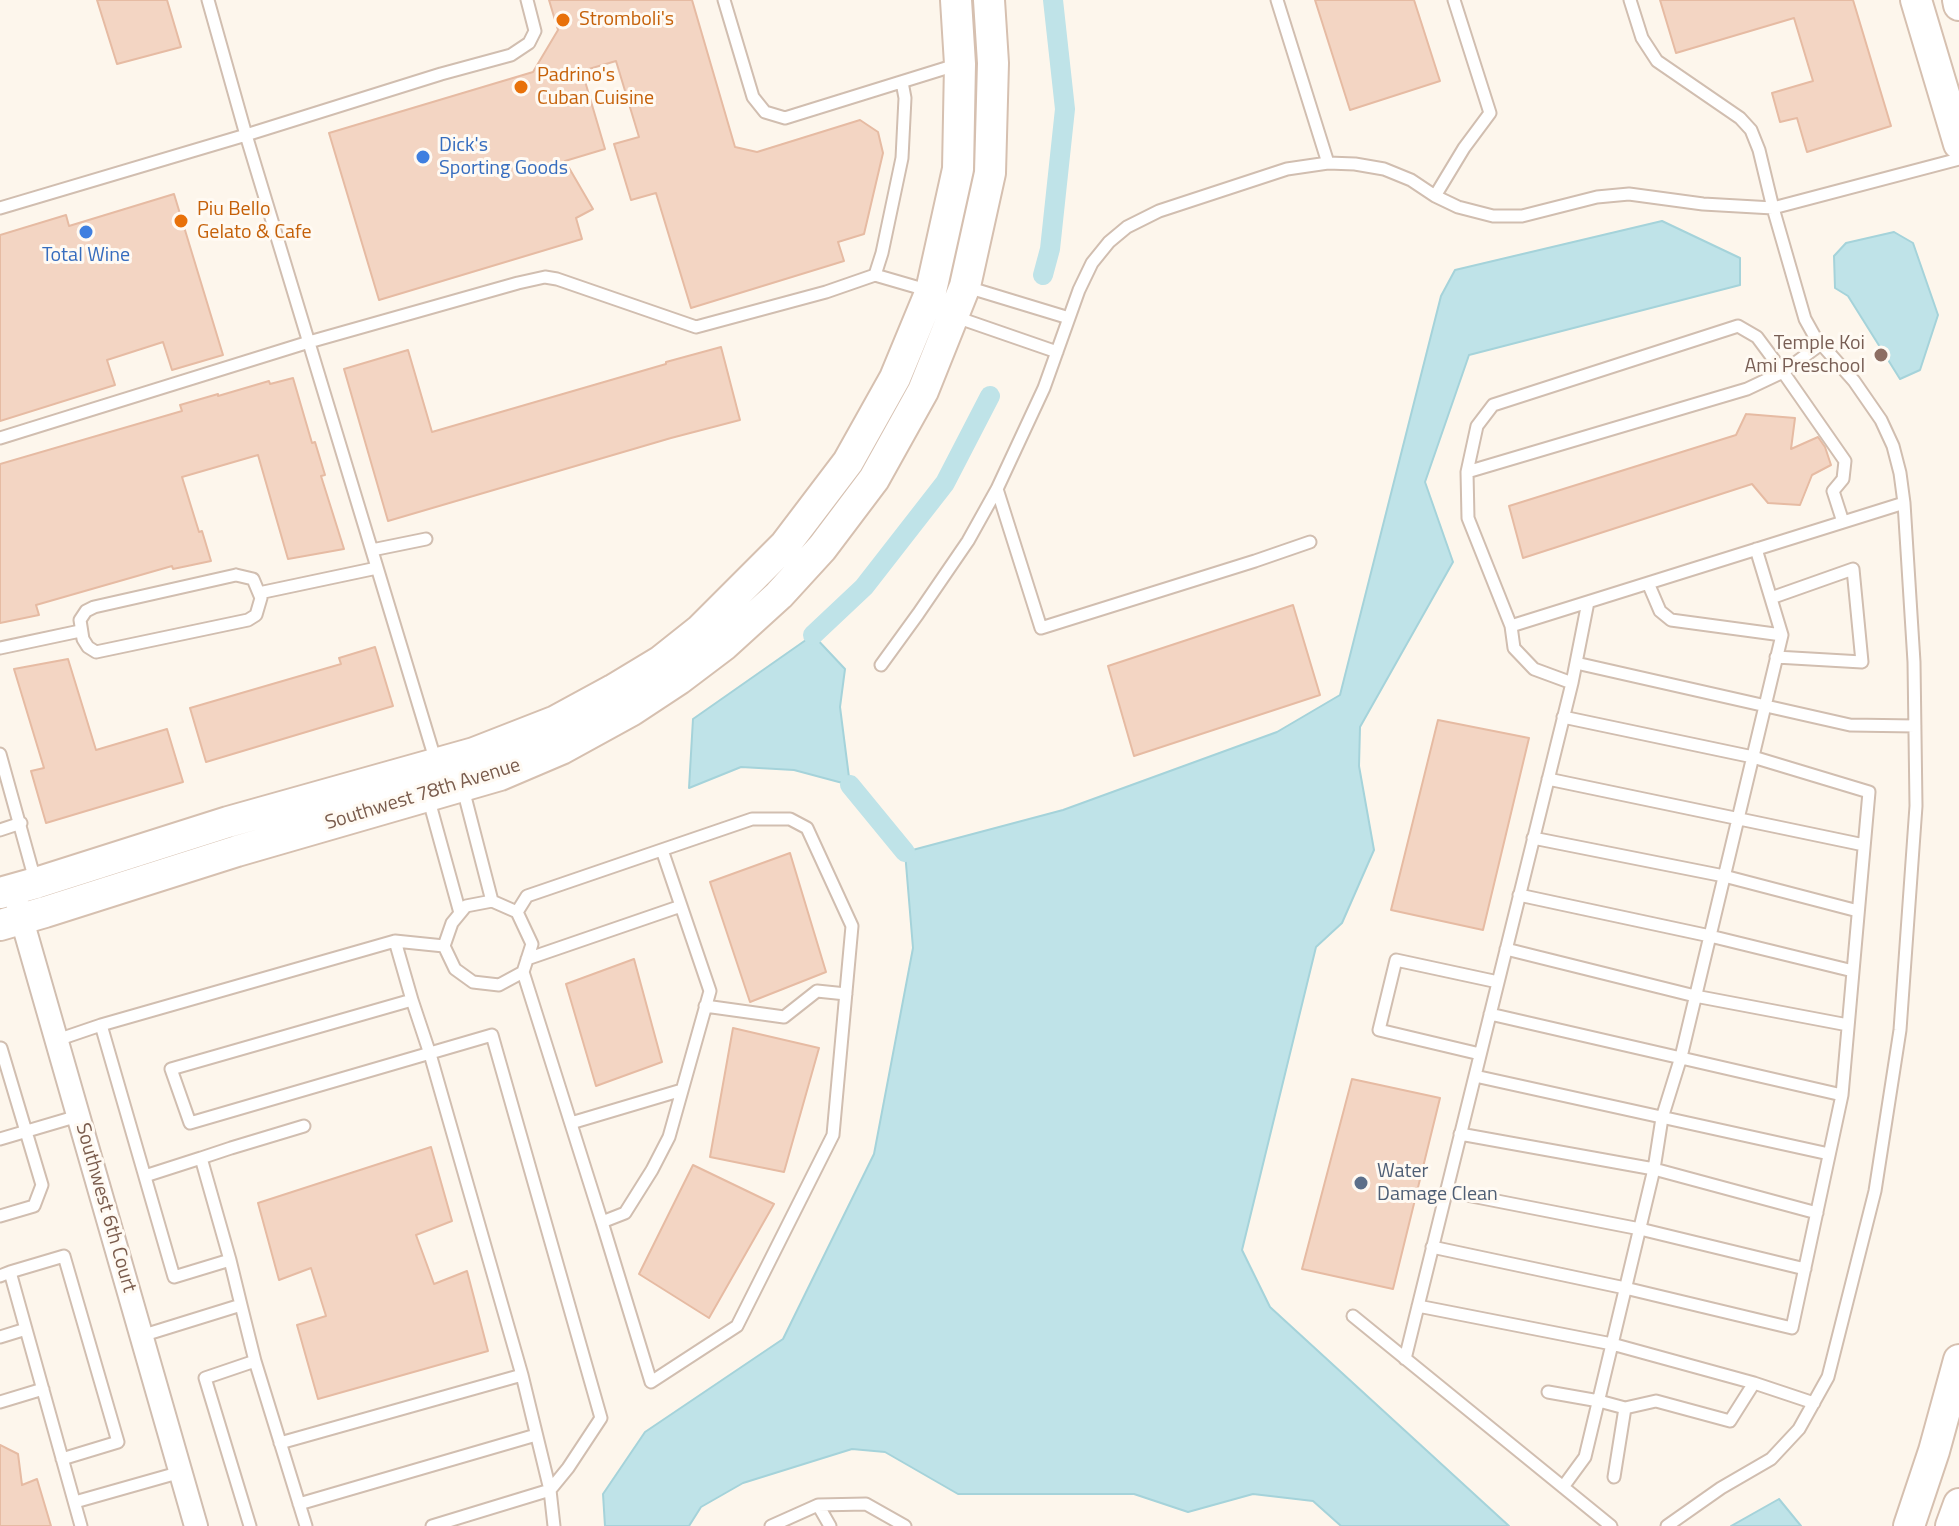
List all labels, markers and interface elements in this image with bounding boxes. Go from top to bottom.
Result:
place label: Stromboli's [579,8,674,32]
marker: Stromboli's [554,11,572,29]
place label: Padrino's Cuban Cuisine [537,64,654,111]
marker: Padrino's Cuban Cuisine [512,78,530,96]
place label: Dick's Sporting Goods [439,134,568,181]
marker: Dick's Sporting Goods [414,148,432,166]
place label: Piu Bello Gelato & Cafe [197,198,312,245]
marker: Piu Bello Gelato & Cafe [172,212,190,230]
marker: Total Wine [77,223,95,241]
place label: Total Wine [42,244,130,268]
place label: Temple Koi Ami Preschool [1744,332,1865,379]
marker: Temple Koi Ami Preschool [1872,346,1890,364]
street label: Southwest 78th Avenue [323,754,523,836]
street label: Southwest 6th Court [69,1121,141,1295]
place label: Water Damage Clean [1377,1160,1498,1207]
marker: Water Damage Clean [1352,1174,1370,1192]

